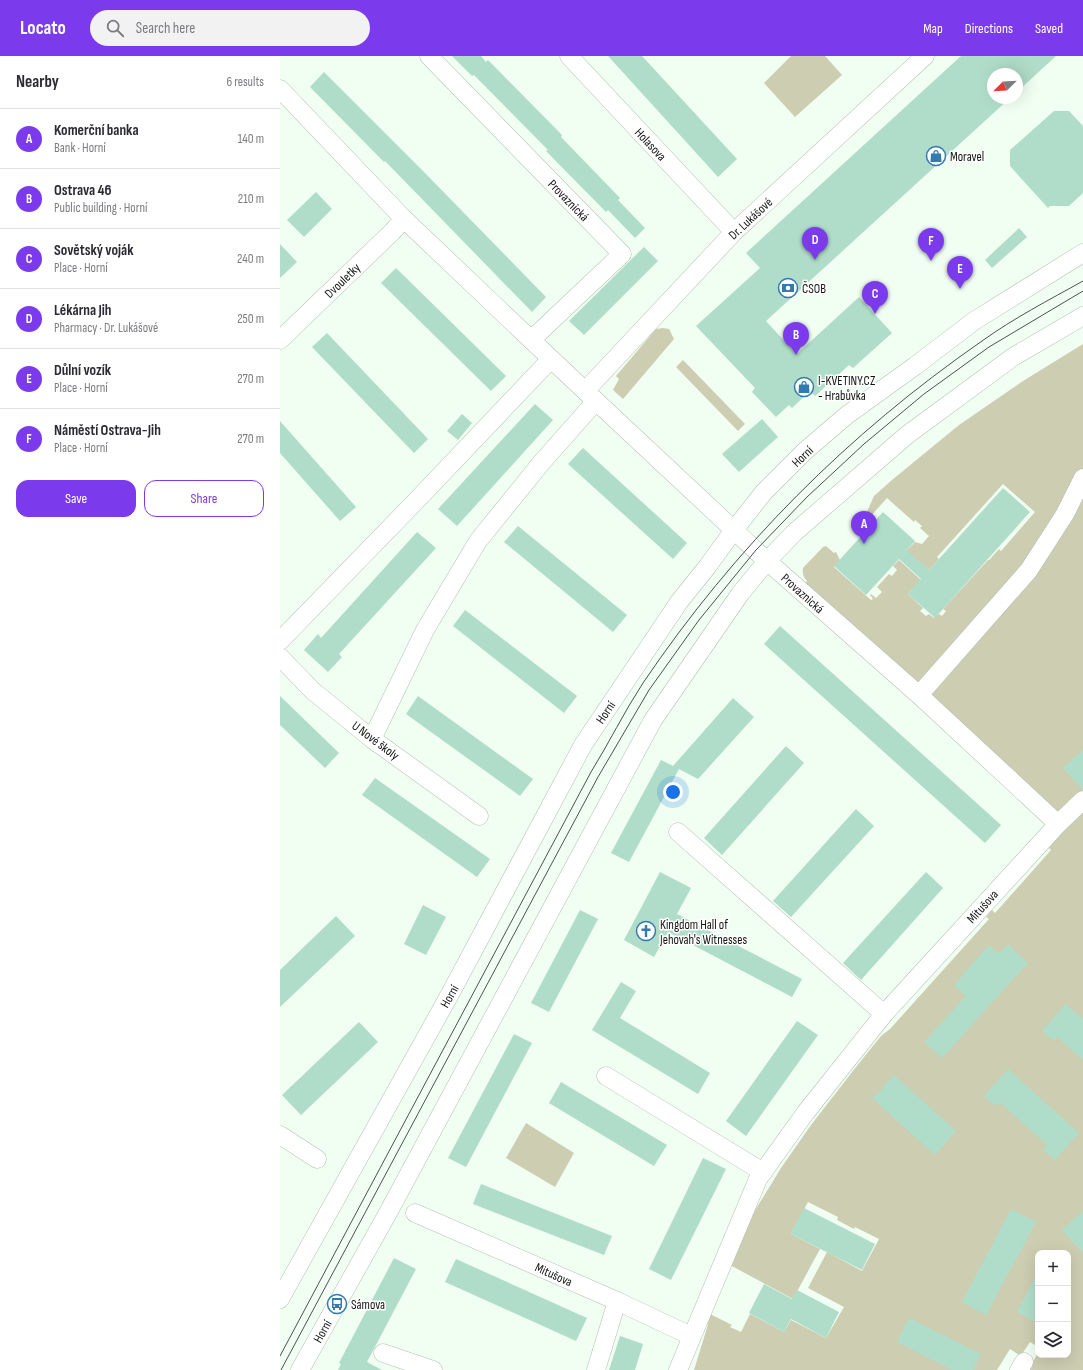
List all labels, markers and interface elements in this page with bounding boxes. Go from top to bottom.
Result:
search box [90,10,370,46]
text: Locato [20,17,66,40]
icon: search [104,17,126,39]
text: Search here [136,19,195,38]
text: Map [923,20,943,37]
text: Directions [965,20,1013,37]
text: Saved [1035,20,1063,37]
north arrow [987,68,1023,104]
text: Nearby [16,72,59,92]
text: 6 results [226,74,264,90]
text: Komerční banka [54,121,139,140]
street label: Holasova [631,125,669,164]
text: A [26,131,32,147]
text: 140 m [238,131,264,147]
text: Bank · Horní [54,140,106,156]
shop icon: Moravel [925,145,947,167]
place label: Moravel [950,149,984,165]
street label: Provaznická [544,176,592,225]
text: Ostrava 46 [54,181,112,200]
text: B [26,191,32,207]
text: 210 m [238,191,264,207]
street label: Dr. Lukášové [725,194,776,243]
text: Public building · Horní [54,200,147,216]
pin: D [802,227,828,260]
pin: F [918,228,944,261]
text: Sovětský voják [54,241,134,260]
text: C [26,251,32,267]
text: 240 m [237,251,264,267]
pin: E [947,256,973,289]
text: Place · Horní [54,260,108,276]
street label: Dvouletky [321,260,364,302]
bank icon: ČSOB [777,277,799,299]
place label: ČSOB [802,280,826,297]
pin: C [862,281,888,314]
text: Lékárna Jih [54,301,112,320]
text: D [26,311,32,327]
text: 250 m [237,311,264,327]
text: Pharmacy · Dr. Lukášové [54,320,158,336]
pin: B [783,322,809,355]
text: Důlní vozík [54,361,111,380]
text: E [26,371,32,387]
text: 270 m [237,371,264,387]
place label: I-KVETINY.CZ - Hrabůvka [818,373,876,404]
shop icon: I-KVETINY.CZ - Hrabůvka [793,376,815,398]
text: Place · Horní [54,380,108,396]
text: Náměstí Ostrava-Jih [54,421,161,440]
text: F [26,431,32,447]
text: 270 m [237,431,264,447]
text: Place · Horní [54,440,108,456]
street label: Horní [789,442,817,471]
button: Save [16,480,136,517]
button: Share [144,480,264,517]
pin: A [851,511,877,544]
street label: Provaznická [778,570,827,617]
street label: Horní [593,698,619,727]
street label: U Nové školy [349,718,402,764]
your location [663,782,683,802]
street label: Mitušova [964,887,1002,927]
place label: Kingdom Hall of Jehovah's Witnesses [659,917,748,948]
church icon: Kingdom Hall of Jehovah's Witnesses [635,920,657,942]
street label: Horní [437,982,463,1011]
map controls [1035,1250,1071,1358]
button: + [1035,1250,1071,1286]
street label: Mitušova [532,1260,575,1290]
button: − [1035,1286,1071,1322]
bus stop icon: Sámova [326,1293,348,1315]
place label: Sámova [351,1297,385,1313]
street label: Horní [310,1317,336,1346]
button: layers [1035,1322,1071,1358]

